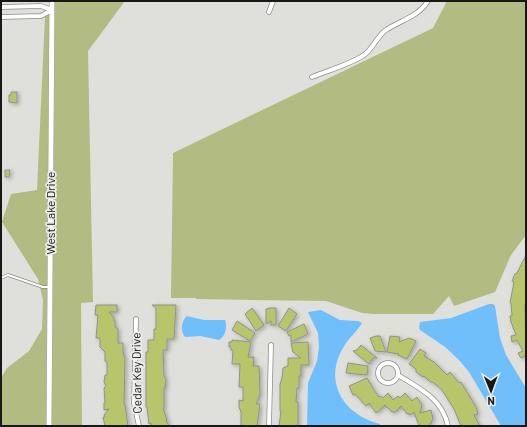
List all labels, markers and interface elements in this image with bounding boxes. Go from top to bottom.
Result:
street label: West Lake Drive [43,171,57,255]
street label: Cedar Key Drive [128,332,144,414]
north arrow [471,371,511,411]
text: N [487,395,495,408]

